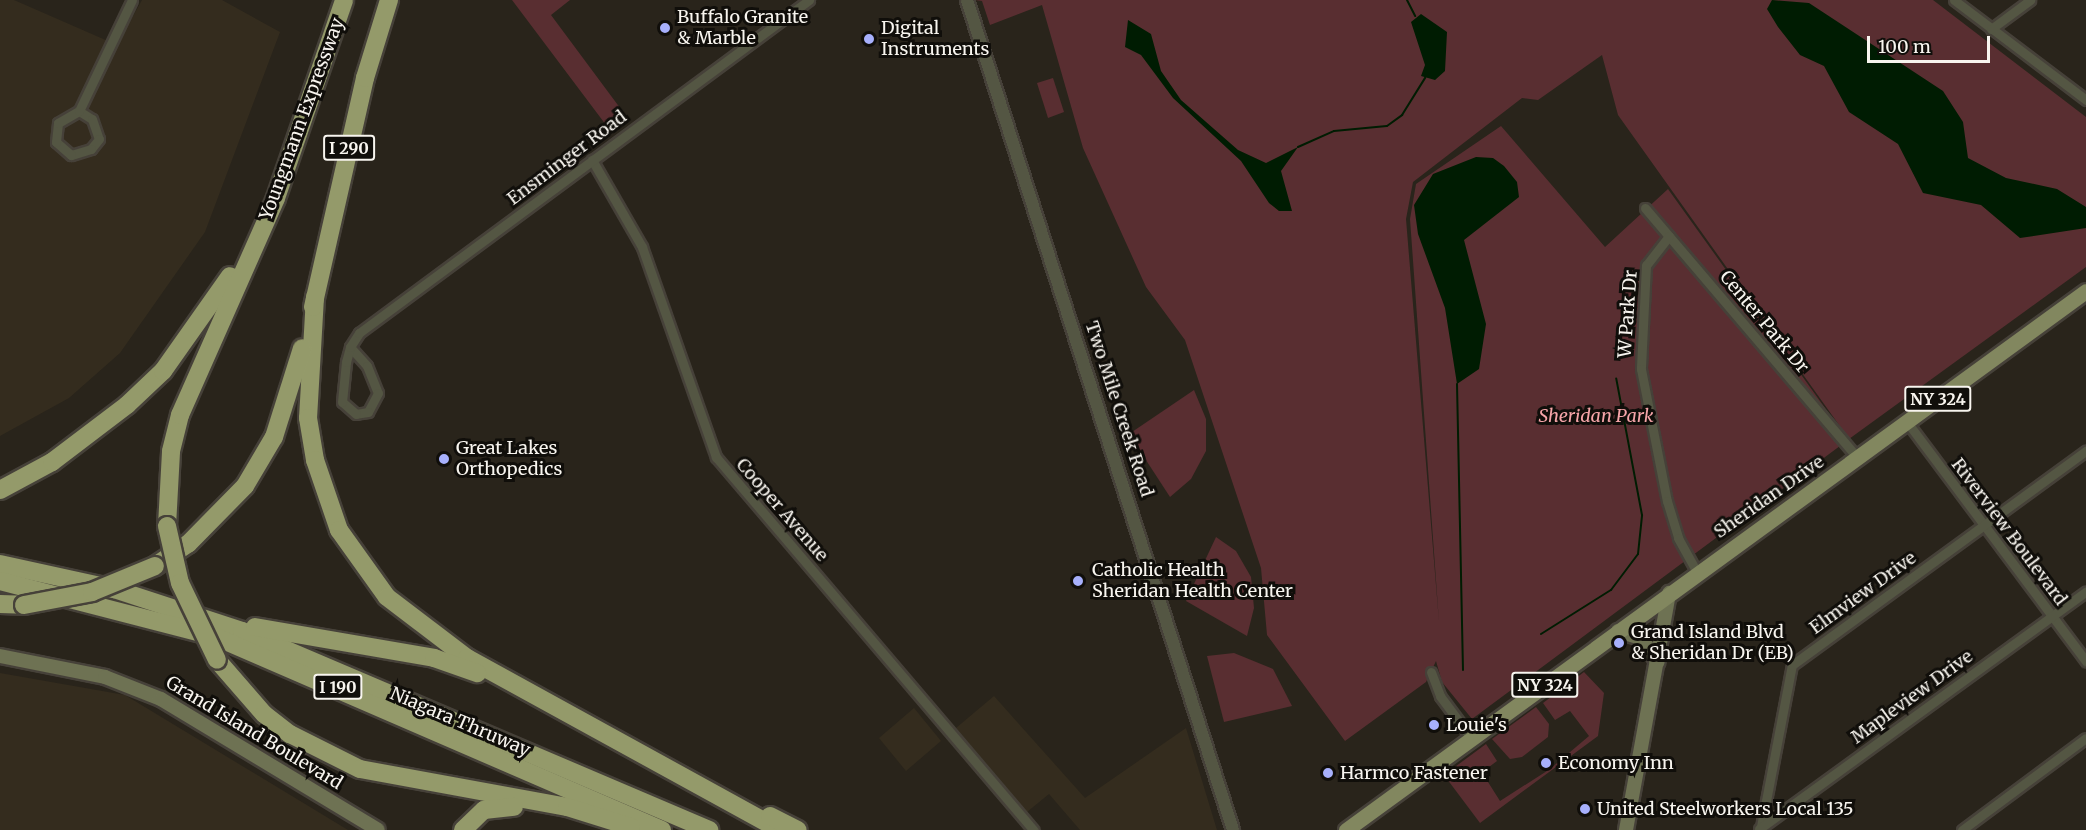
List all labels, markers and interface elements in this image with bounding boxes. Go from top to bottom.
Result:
place label: Buffalo Granite & Marble [677,7,808,50]
street label: Youngmann Expressway [255,15,349,223]
place label: Digital Instruments [881,18,989,60]
marker: Buffalo Granite & Marble [658,21,672,35]
scale bar [1870,24,1993,62]
marker: Digital Instruments [862,32,876,46]
text: 100 m [1878,35,1931,58]
street label: Ensminger Road [503,106,631,210]
road number: I 290 [322,135,376,161]
street label: Center Park Dr [1715,266,1813,378]
street label: W Park Dr [1614,269,1642,359]
street label: Two Mile Creek Road [1080,318,1158,500]
road number: NY 324 [1904,386,1972,412]
park label: Sheridan Park [1538,405,1654,427]
place label: Great Lakes Orthopedics [456,438,562,480]
street label: Sheridan Drive [1710,451,1828,543]
marker: Great Lakes Orthopedics [437,452,451,466]
street label: Cooper Avenue [731,454,833,566]
street label: Riverview Boulevard [1947,454,2071,610]
street label: Elmview Drive [1806,547,1920,639]
place label: Catholic Health Sheridan Health Center [1092,560,1293,602]
marker: Catholic Health Sheridan Health Center [1069,572,1087,590]
place label: Grand Island Blvd & Sheridan Dr (EB) [1631,622,1794,664]
marker: Grand Island Blvd & Sheridan Dr (EB) [1612,636,1626,650]
street label: Mapleview Drive [1847,646,1977,748]
street label: Grand Island Boulevard [162,672,346,794]
road number: NY 324 [1510,672,1580,698]
road number: I 190 [312,674,364,700]
street label: Niagara Thruway [387,683,533,761]
place label: Louie's [1446,714,1507,736]
marker: Louie's [1427,718,1441,732]
place label: Economy Inn [1558,752,1674,774]
marker: Economy Inn [1539,756,1553,770]
place label: Harmco Fastener [1340,762,1488,784]
marker: Harmco Fastener [1321,766,1335,780]
place label: United Steelworkers Local 135 [1597,798,1854,820]
marker: United Steelworkers Local 135 [1578,802,1592,816]

